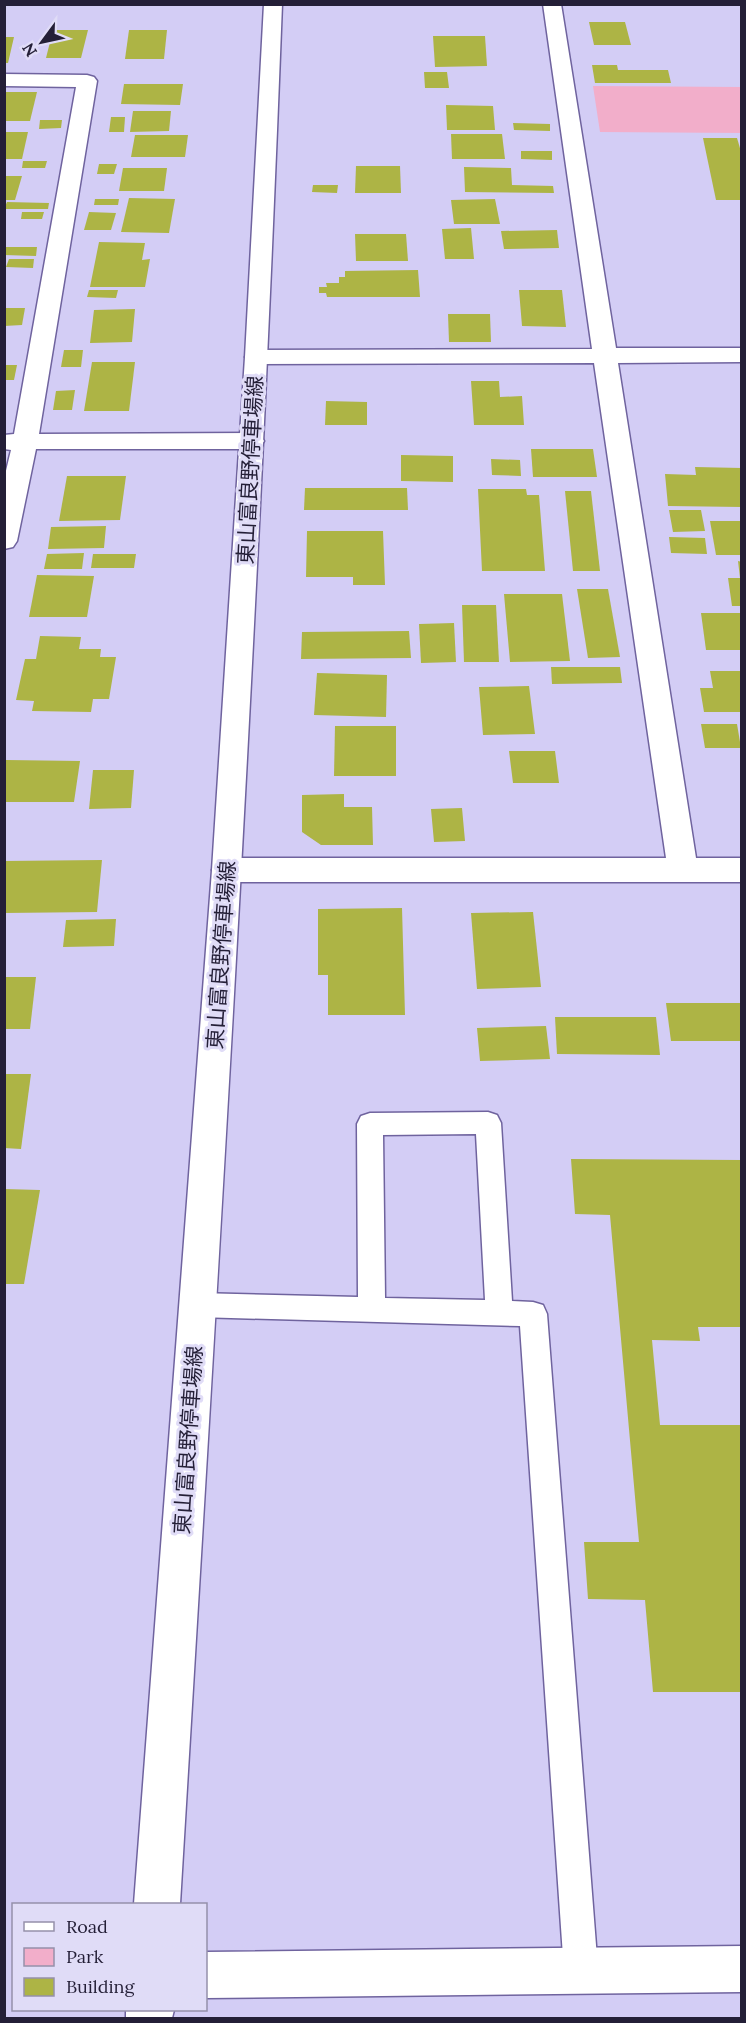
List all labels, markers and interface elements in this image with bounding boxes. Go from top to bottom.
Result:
north arrow [12,12,72,72]
text: N [18,40,41,61]
street label: 東山富良野停車場線 [232,375,268,565]
street label: 東山富良野停車場線 [201,860,241,1050]
street label: 東山富良野停車場線 [168,1345,208,1535]
legend [12,1903,207,2011]
text: Road [66,1915,108,1938]
text: Park [66,1945,104,1968]
text: Building [66,1975,136,1998]

